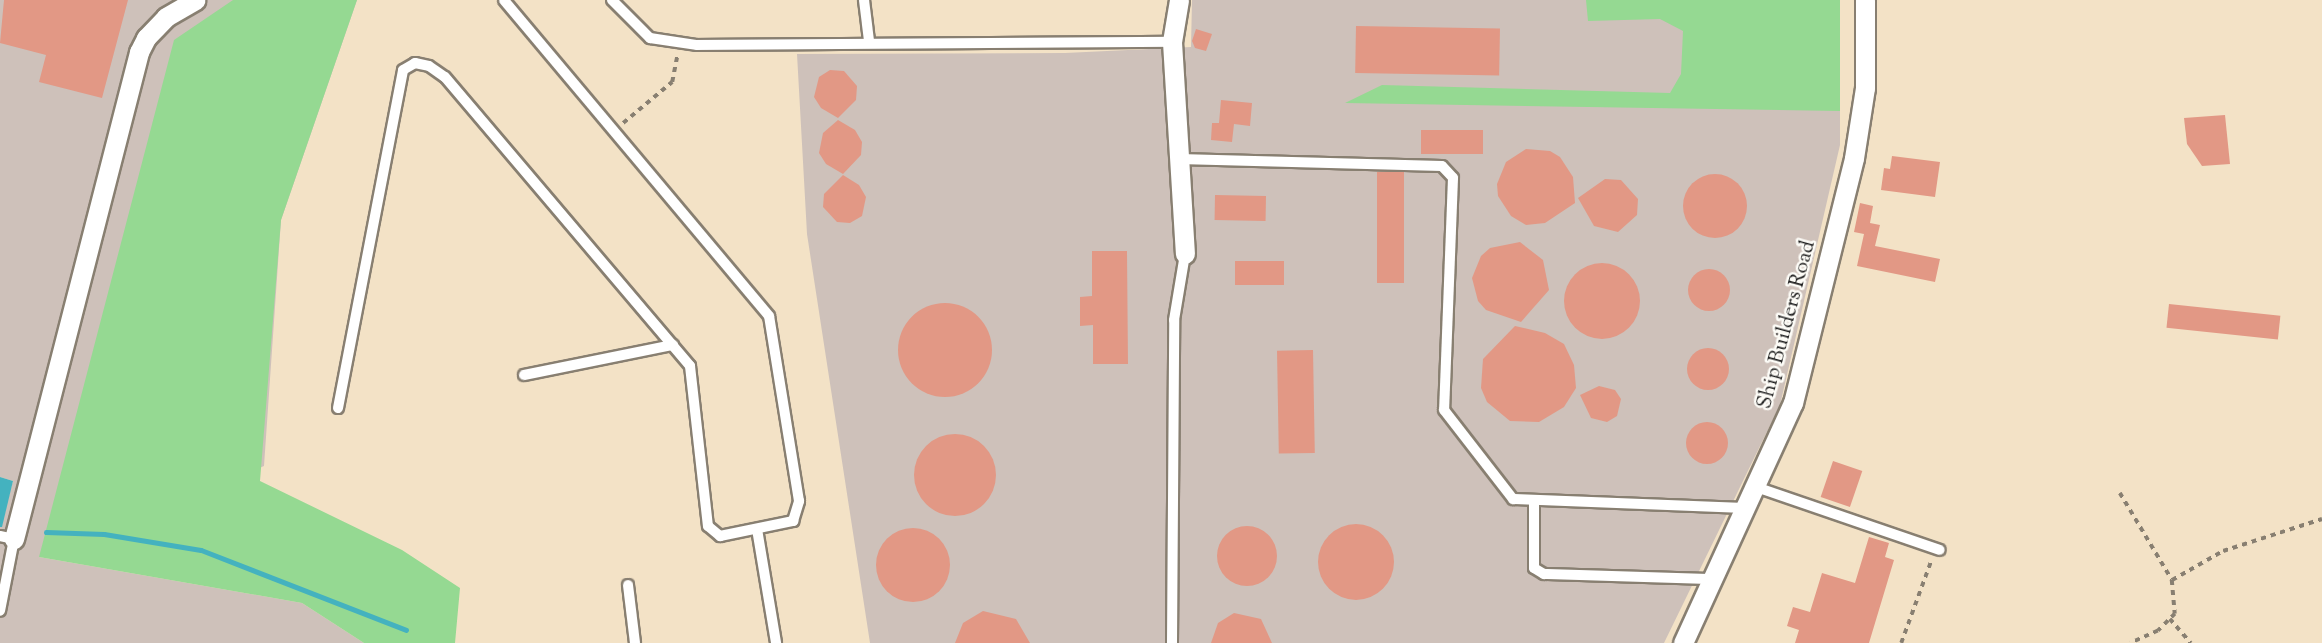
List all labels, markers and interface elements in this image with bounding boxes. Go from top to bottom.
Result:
street label: Ship Builders Road [1752,238,1822,412]

